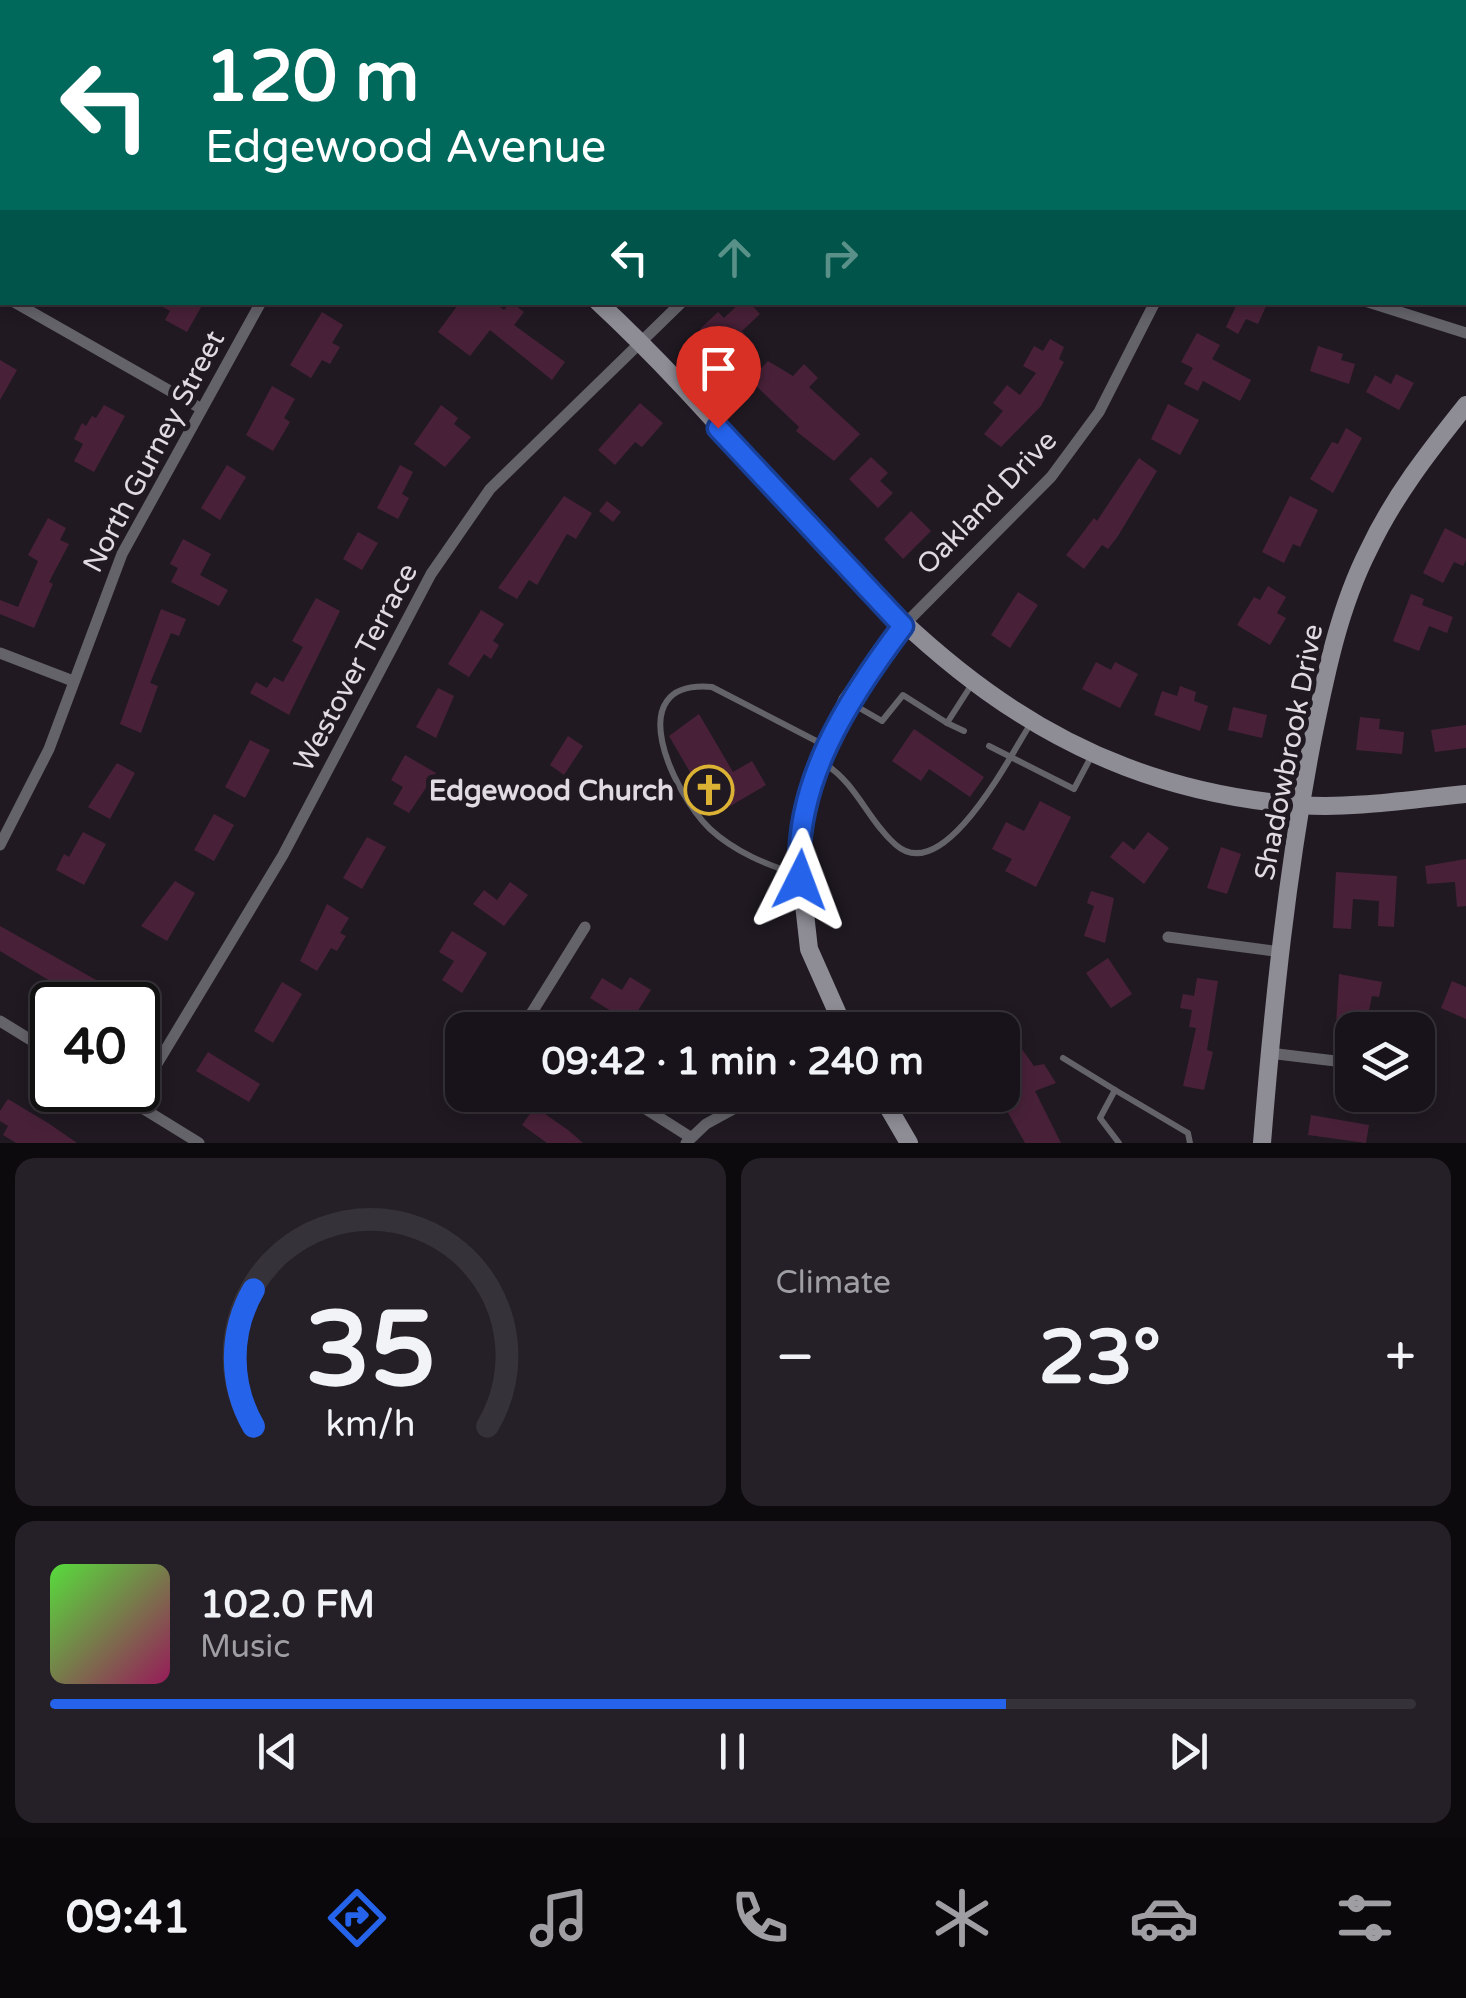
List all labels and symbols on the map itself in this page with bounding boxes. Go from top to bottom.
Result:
street label: North Gurney Street [76,324,232,578]
pin [676,326,761,429]
street label: Oakland Drive [909,424,1064,582]
street label: Westover Terrace [287,558,425,777]
street label: Shadowbrook Drive [1247,621,1330,883]
church icon: Edgewood Church [683,764,735,816]
place label: Edgewood Church [429,774,674,808]
position arrow [748,828,852,932]
speed limit sign: 40 [30,982,160,1112]

